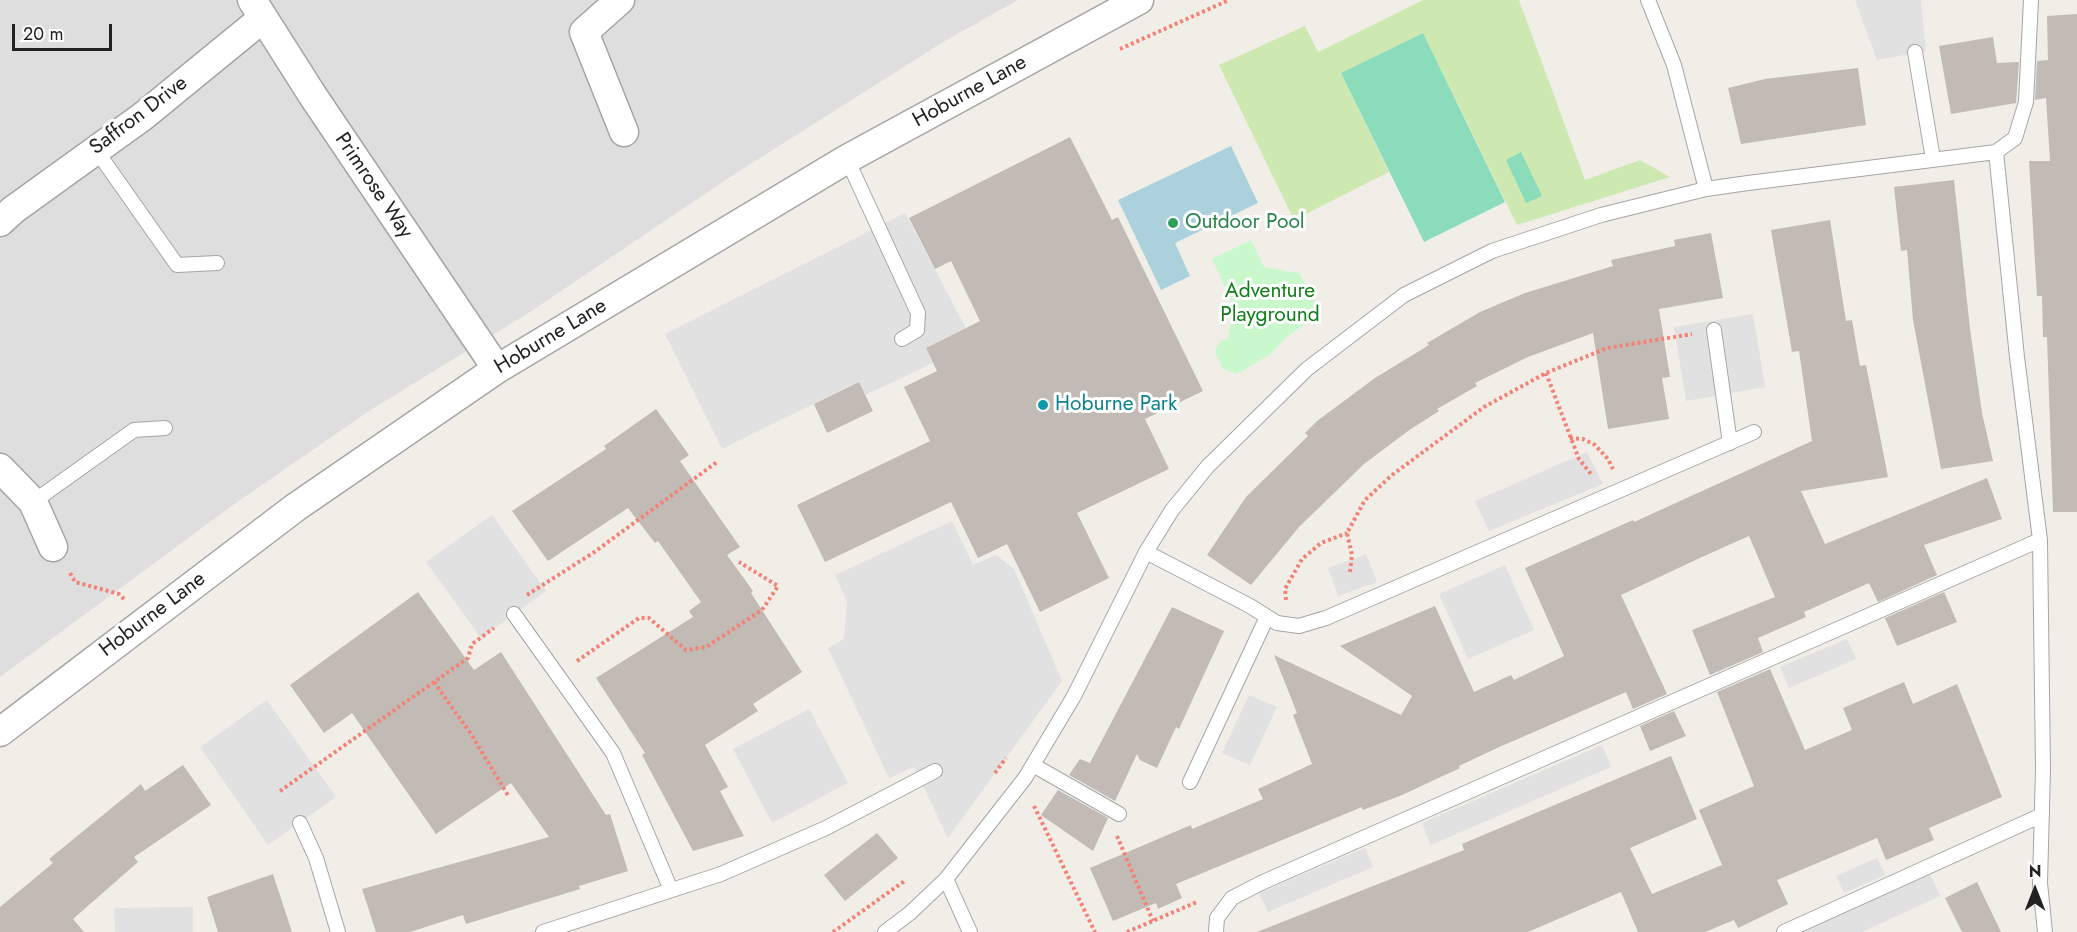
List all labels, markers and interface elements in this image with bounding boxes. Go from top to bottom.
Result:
scale bar [15,12,116,50]
text: 20 m [23,21,63,47]
street label: Hoburne Lane [909,50,1031,134]
street label: Saffron Drive [85,71,193,161]
street label: Primrose Way [328,128,418,244]
place label: Outdoor Pool [1185,210,1305,236]
marker: Outdoor Pool [1166,216,1180,230]
park label: Adventure Playground [1220,279,1320,329]
street label: Hoburne Lane [490,294,612,380]
place label: Hoburne Park [1055,392,1177,418]
marker: Hoburne Park [1036,398,1050,412]
street label: Hoburne Lane [95,567,211,663]
north arrow [2005,860,2065,920]
text: N [2029,860,2041,883]

